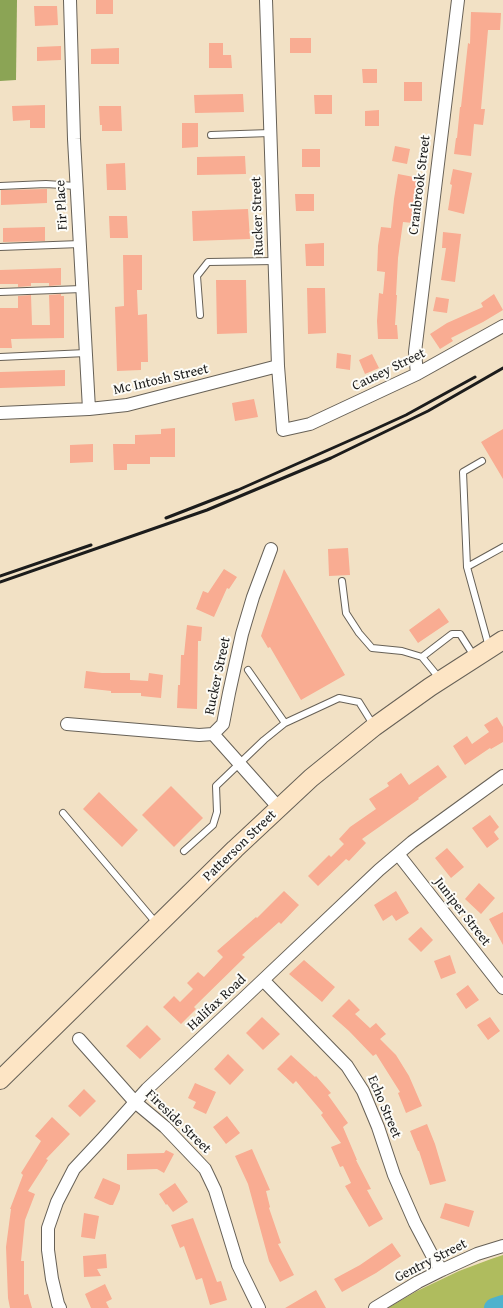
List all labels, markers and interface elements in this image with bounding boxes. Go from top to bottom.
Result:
street label: Cranbrook Street [406,134,434,236]
street label: Rucker Street [248,176,268,256]
street label: Fir Place [52,179,72,231]
street label: Causey Street [350,345,428,395]
street label: Mc Intosh Street [112,361,210,399]
street label: Rucker Street [202,635,234,717]
street label: Patterson Street [200,807,280,885]
street label: Juniper Street [430,874,494,950]
street label: Halifax Road [184,971,250,1035]
street label: Echo Street [363,1073,405,1141]
street label: Fireside Street [142,1086,214,1158]
street label: Gentry Street [392,1236,470,1286]

